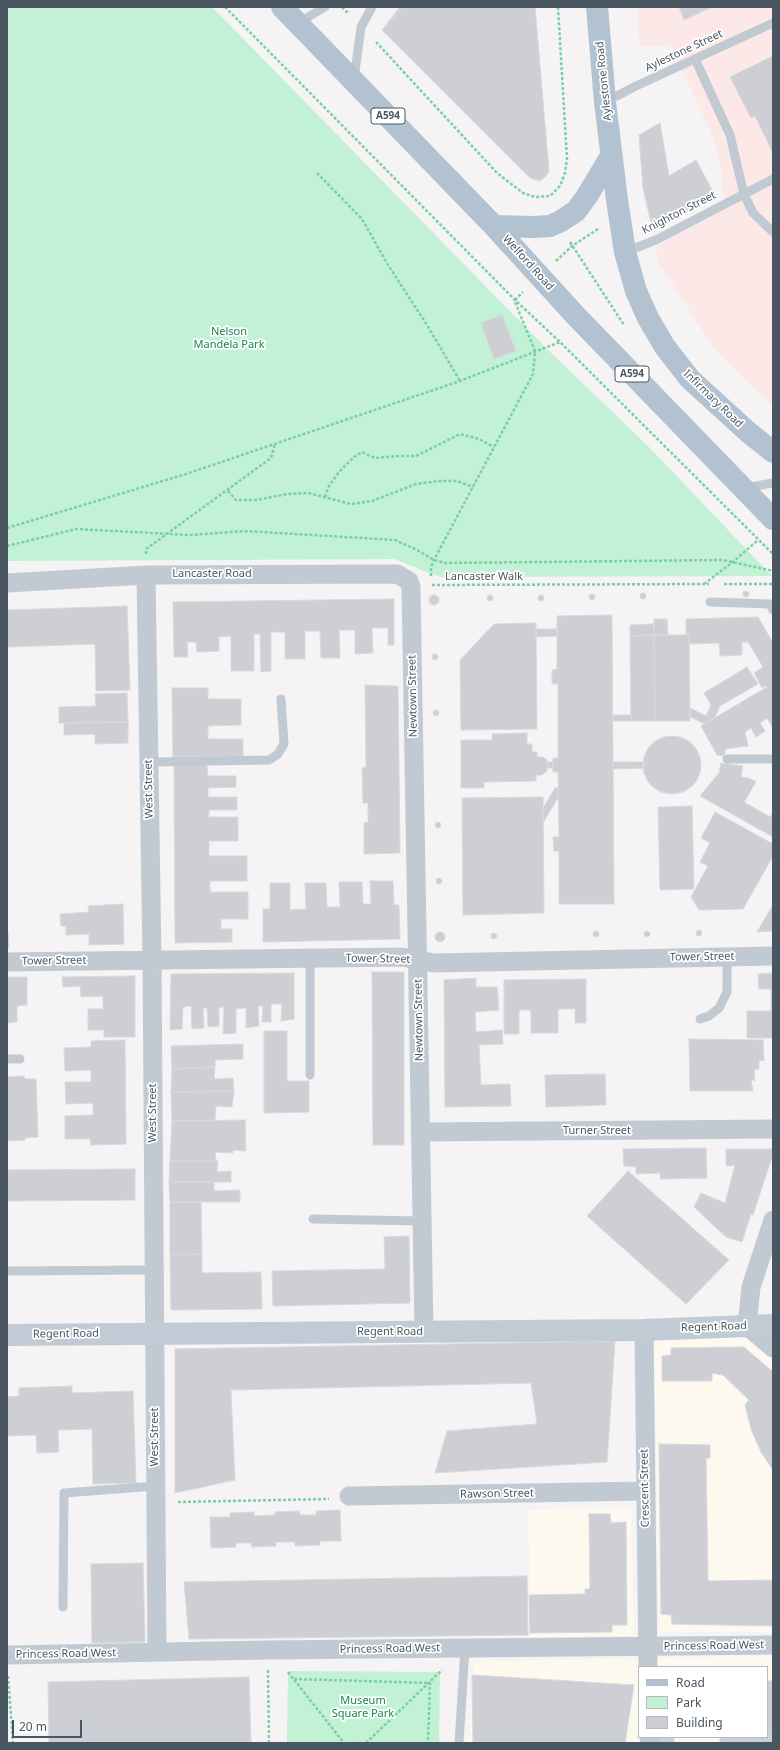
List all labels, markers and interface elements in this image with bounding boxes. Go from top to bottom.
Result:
street label: Aylestone Street [643,27,725,75]
street label: Aylestone Road [593,41,615,121]
road number: A594 [371,108,405,124]
street label: Knighton Street [640,189,718,237]
street label: Welford Road [500,233,556,293]
park label: Nelson Mandela Park [193,325,265,351]
road number: A594 [615,366,649,382]
street label: Infirmary Road [681,367,745,431]
street label: Lancaster Road [172,567,252,581]
street label: Lancaster Walk [445,570,523,584]
street label: Newtown Street [406,655,420,737]
street label: West Street [142,759,156,819]
street label: Tower Street [670,950,734,964]
street label: Tower Street [346,952,410,966]
street label: Tower Street [22,954,86,968]
street label: Newtown Street [412,979,426,1061]
street label: West Street [146,1083,160,1143]
street label: Turner Street [563,1124,631,1138]
street label: Regent Road [681,1319,747,1335]
street label: Regent Road [357,1325,423,1339]
street label: Regent Road [33,1327,99,1341]
street label: West Street [148,1407,162,1467]
street label: Crescent Street [638,1449,652,1527]
street label: Rawson Street [460,1487,534,1501]
street label: Princess Road West [664,1639,764,1653]
street label: Princess Road West [340,1642,440,1656]
street label: Princess Road West [16,1647,116,1661]
legend [638,1666,768,1738]
text: Road [676,1674,705,1691]
park label: Museum Square Park [332,1694,394,1720]
text: Park [676,1694,701,1711]
scale bar [14,1712,84,1738]
text: Building [676,1714,723,1731]
text: 20 m [19,1718,47,1735]

